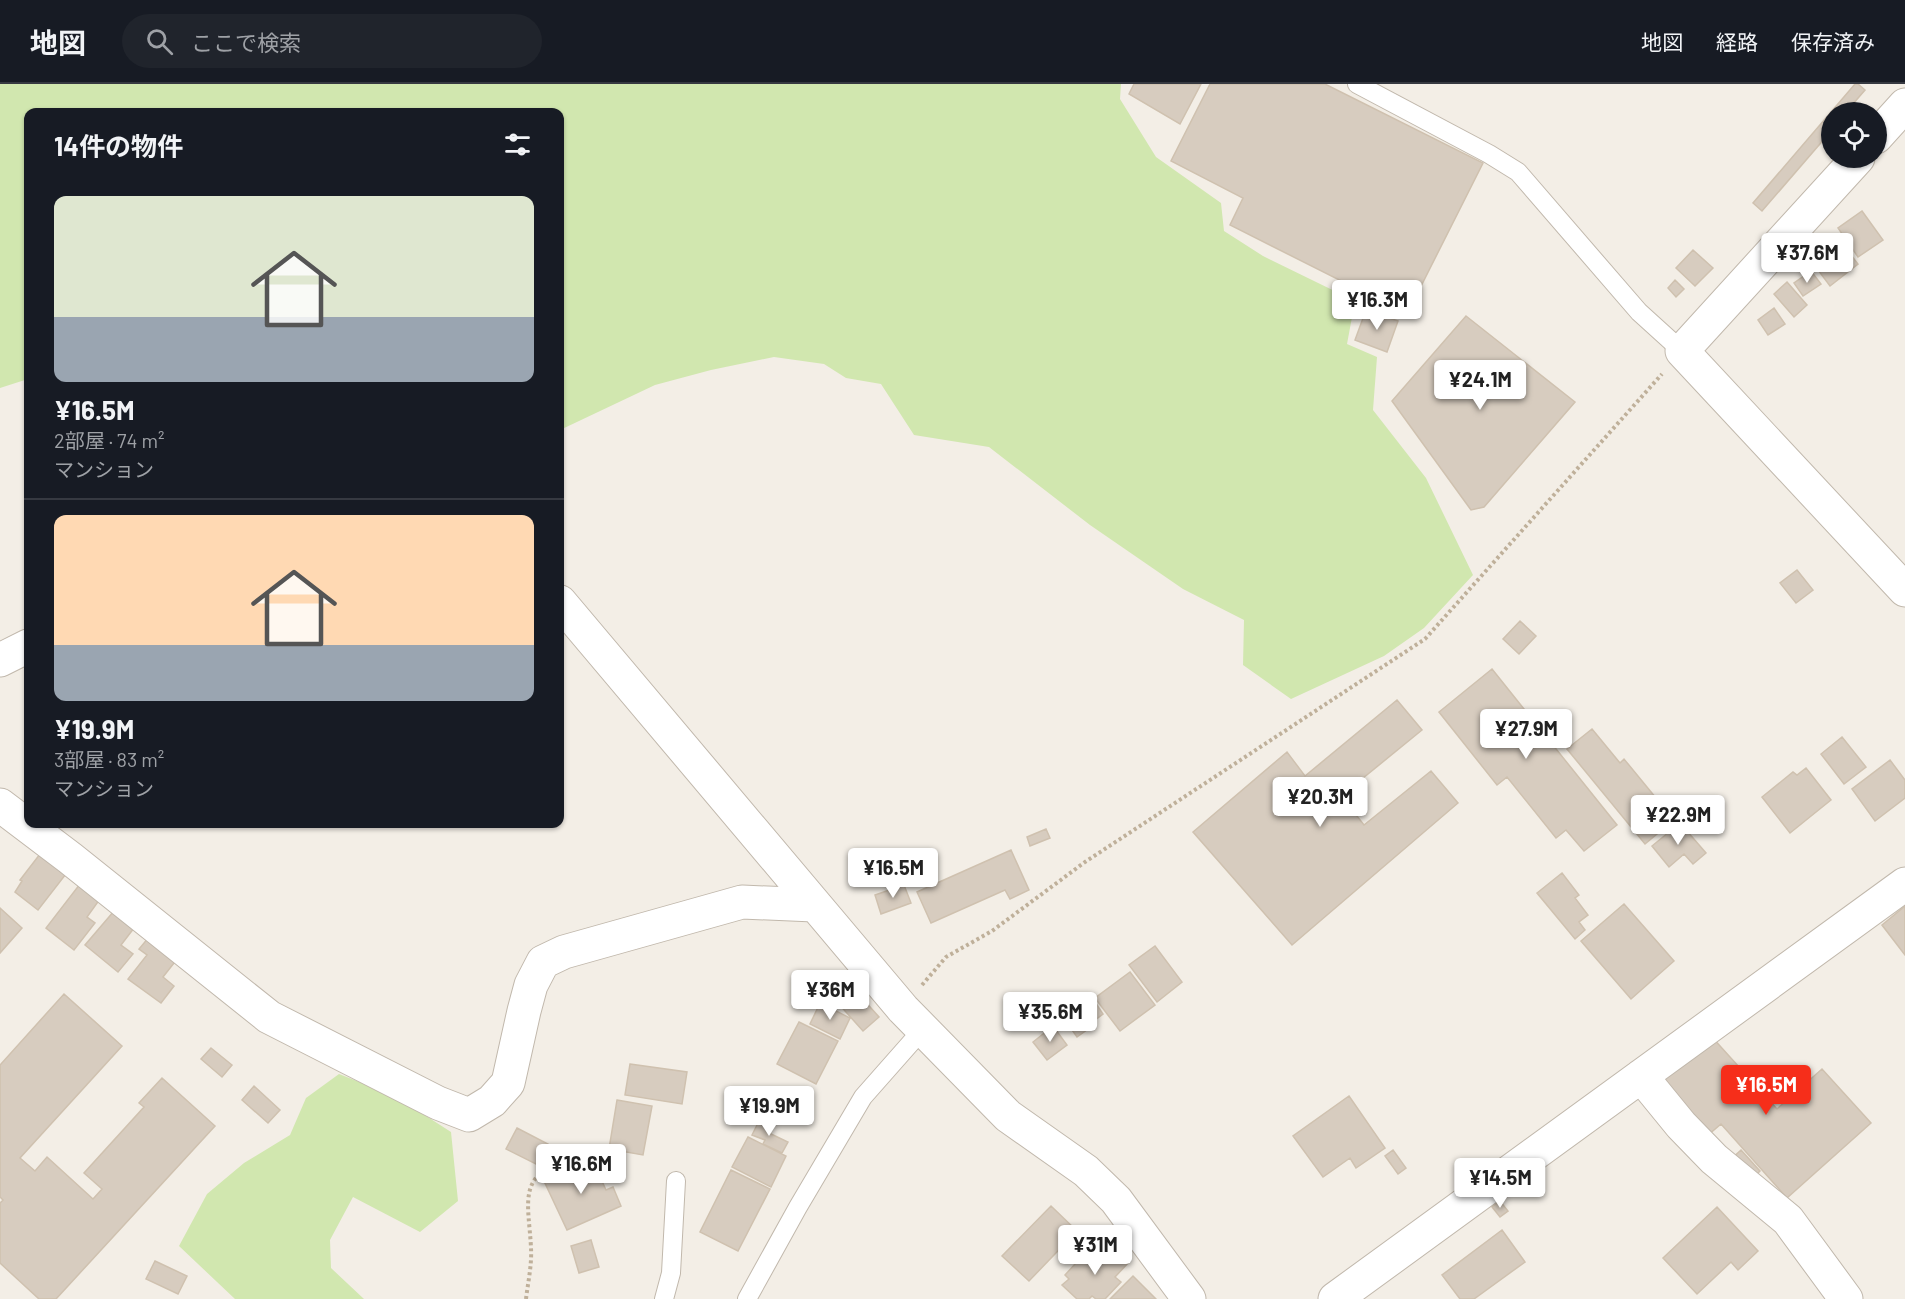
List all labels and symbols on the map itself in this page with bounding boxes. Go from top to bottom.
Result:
pin: ¥37.6M [1758,233,1856,284]
pin: ¥16.3M [1328,280,1426,331]
pin: ¥24.1M [1431,360,1529,411]
pin: ¥27.9M [1477,709,1575,760]
pin: ¥20.3M [1271,777,1369,828]
pin: ¥22.9M [1629,795,1727,846]
pin: ¥16.5M [844,848,942,899]
pin: ¥36M [794,970,866,1021]
pin: ¥35.6M [1001,992,1099,1043]
pin: ¥16.5M [1717,1065,1815,1116]
pin: ¥19.9M [720,1086,818,1137]
pin: ¥16.6M [532,1144,630,1195]
pin: ¥14.5M [1451,1158,1549,1209]
pin: ¥31M [1059,1225,1131,1276]

